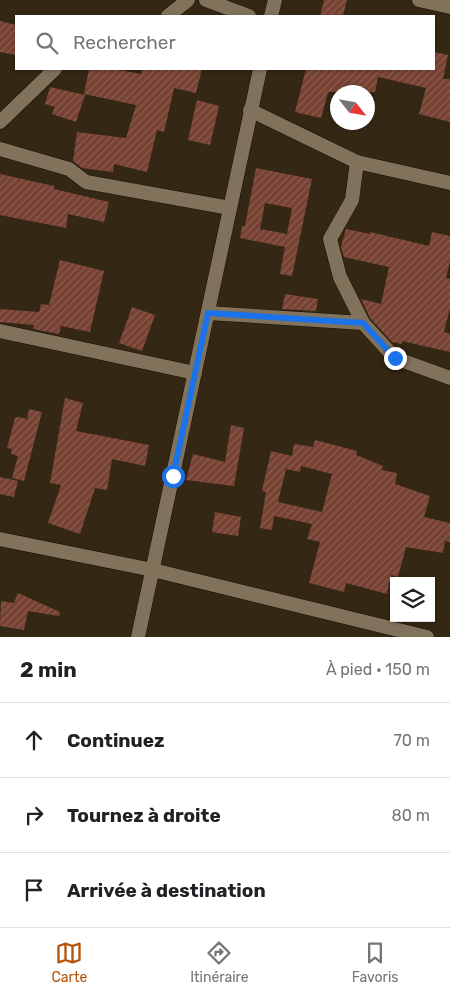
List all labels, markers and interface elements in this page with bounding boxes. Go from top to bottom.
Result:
search box [15,15,435,70]
icon: search [33,29,61,57]
text: Rechercher [73,31,176,54]
north arrow [330,85,375,130]
route end [384,347,407,370]
route start [162,465,185,488]
map controls [390,577,435,622]
button: layers [390,577,435,622]
text: 2 min [20,657,77,682]
text: À pied · 150 m [326,660,430,679]
icon: ahead [20,726,48,754]
text: Continuez [67,729,165,752]
text: 70 m [393,731,430,750]
icon: right [20,801,48,829]
text: Tournez à droite [67,804,221,827]
text: 80 m [392,806,430,825]
icon: arrive [20,876,48,904]
text: Arrivée à destination [67,879,266,902]
tab: Carte [52,939,87,986]
tab: Itinéraire [190,939,249,986]
tab: Favoris [352,939,398,986]

